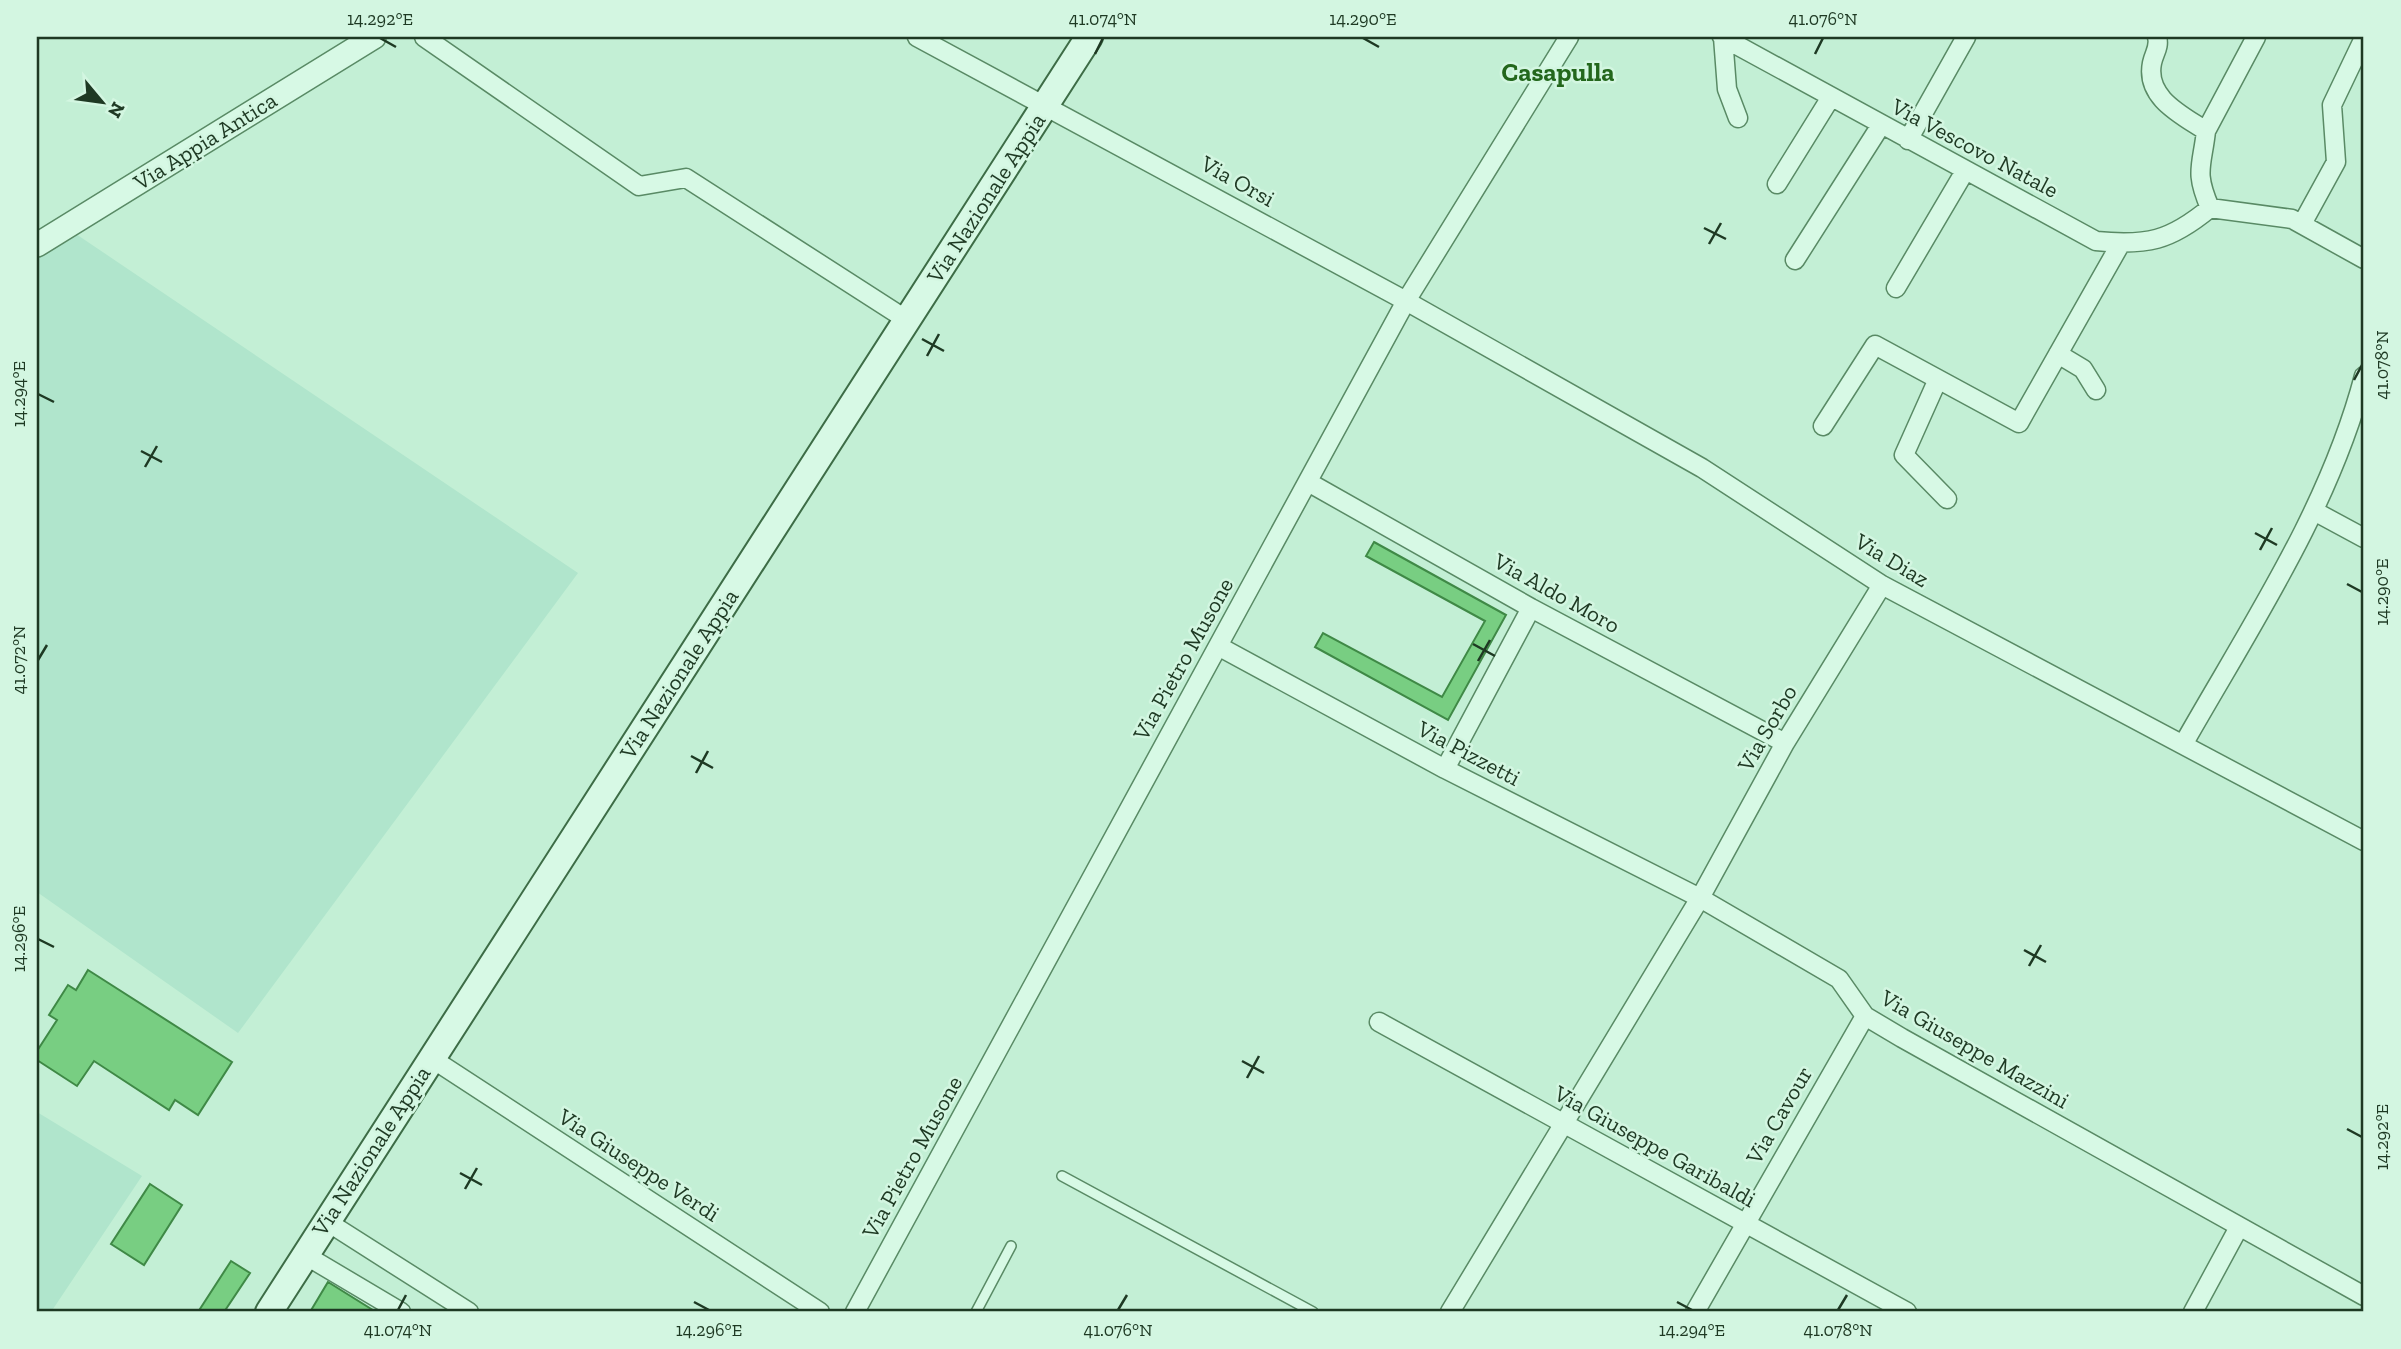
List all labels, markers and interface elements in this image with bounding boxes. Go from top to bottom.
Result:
text: 14.292°E [347,8,413,30]
text: 41.074°N [1069,8,1137,30]
text: 14.290°E [1329,8,1397,30]
text: 41.076°N [1788,8,1858,30]
district label: Casapulla [1501,56,1615,88]
north arrow [66,66,136,136]
street label: Via Appia Antica [127,86,282,197]
street label: Via Vescovo Natale [1886,92,2063,204]
text: N [103,98,130,122]
street label: Via Nazionale Appia [920,108,1051,289]
street label: Via Orsi [1195,149,1280,213]
text: 41.078°N [2371,330,2393,400]
text: 14.294°E [8,361,30,427]
street label: Via Diaz [1849,526,1934,593]
street label: Via Aldo Moro [1488,546,1625,639]
text: 14.290°E [2371,558,2393,626]
street label: Via Pietro Musone [1126,573,1239,746]
street label: Via Nazionale Appia [613,584,744,765]
text: 41.072°N [8,626,30,694]
street label: Via Sorbo [1731,680,1803,777]
street label: Via Pizzetti [1412,714,1525,792]
text: 14.296°E [8,906,30,972]
street label: Via Giuseppe Mazzini [1875,983,2074,1114]
street label: Via Nazionale Appia [305,1061,436,1242]
street label: Via Cavour [1739,1061,1818,1170]
street label: Via Pietro Musone [855,1071,968,1244]
street label: Via Giuseppe Garibaldi [1548,1078,1761,1213]
street label: Via Giuseppe Verdi [552,1102,725,1228]
text: 14.292°E [2371,1104,2393,1170]
text: 41.074°N [364,1319,432,1341]
text: 14.296°E [676,1319,742,1341]
text: 41.076°N [1083,1319,1153,1341]
text: 14.294°E [1659,1319,1725,1341]
text: 41.078°N [1803,1319,1873,1341]

